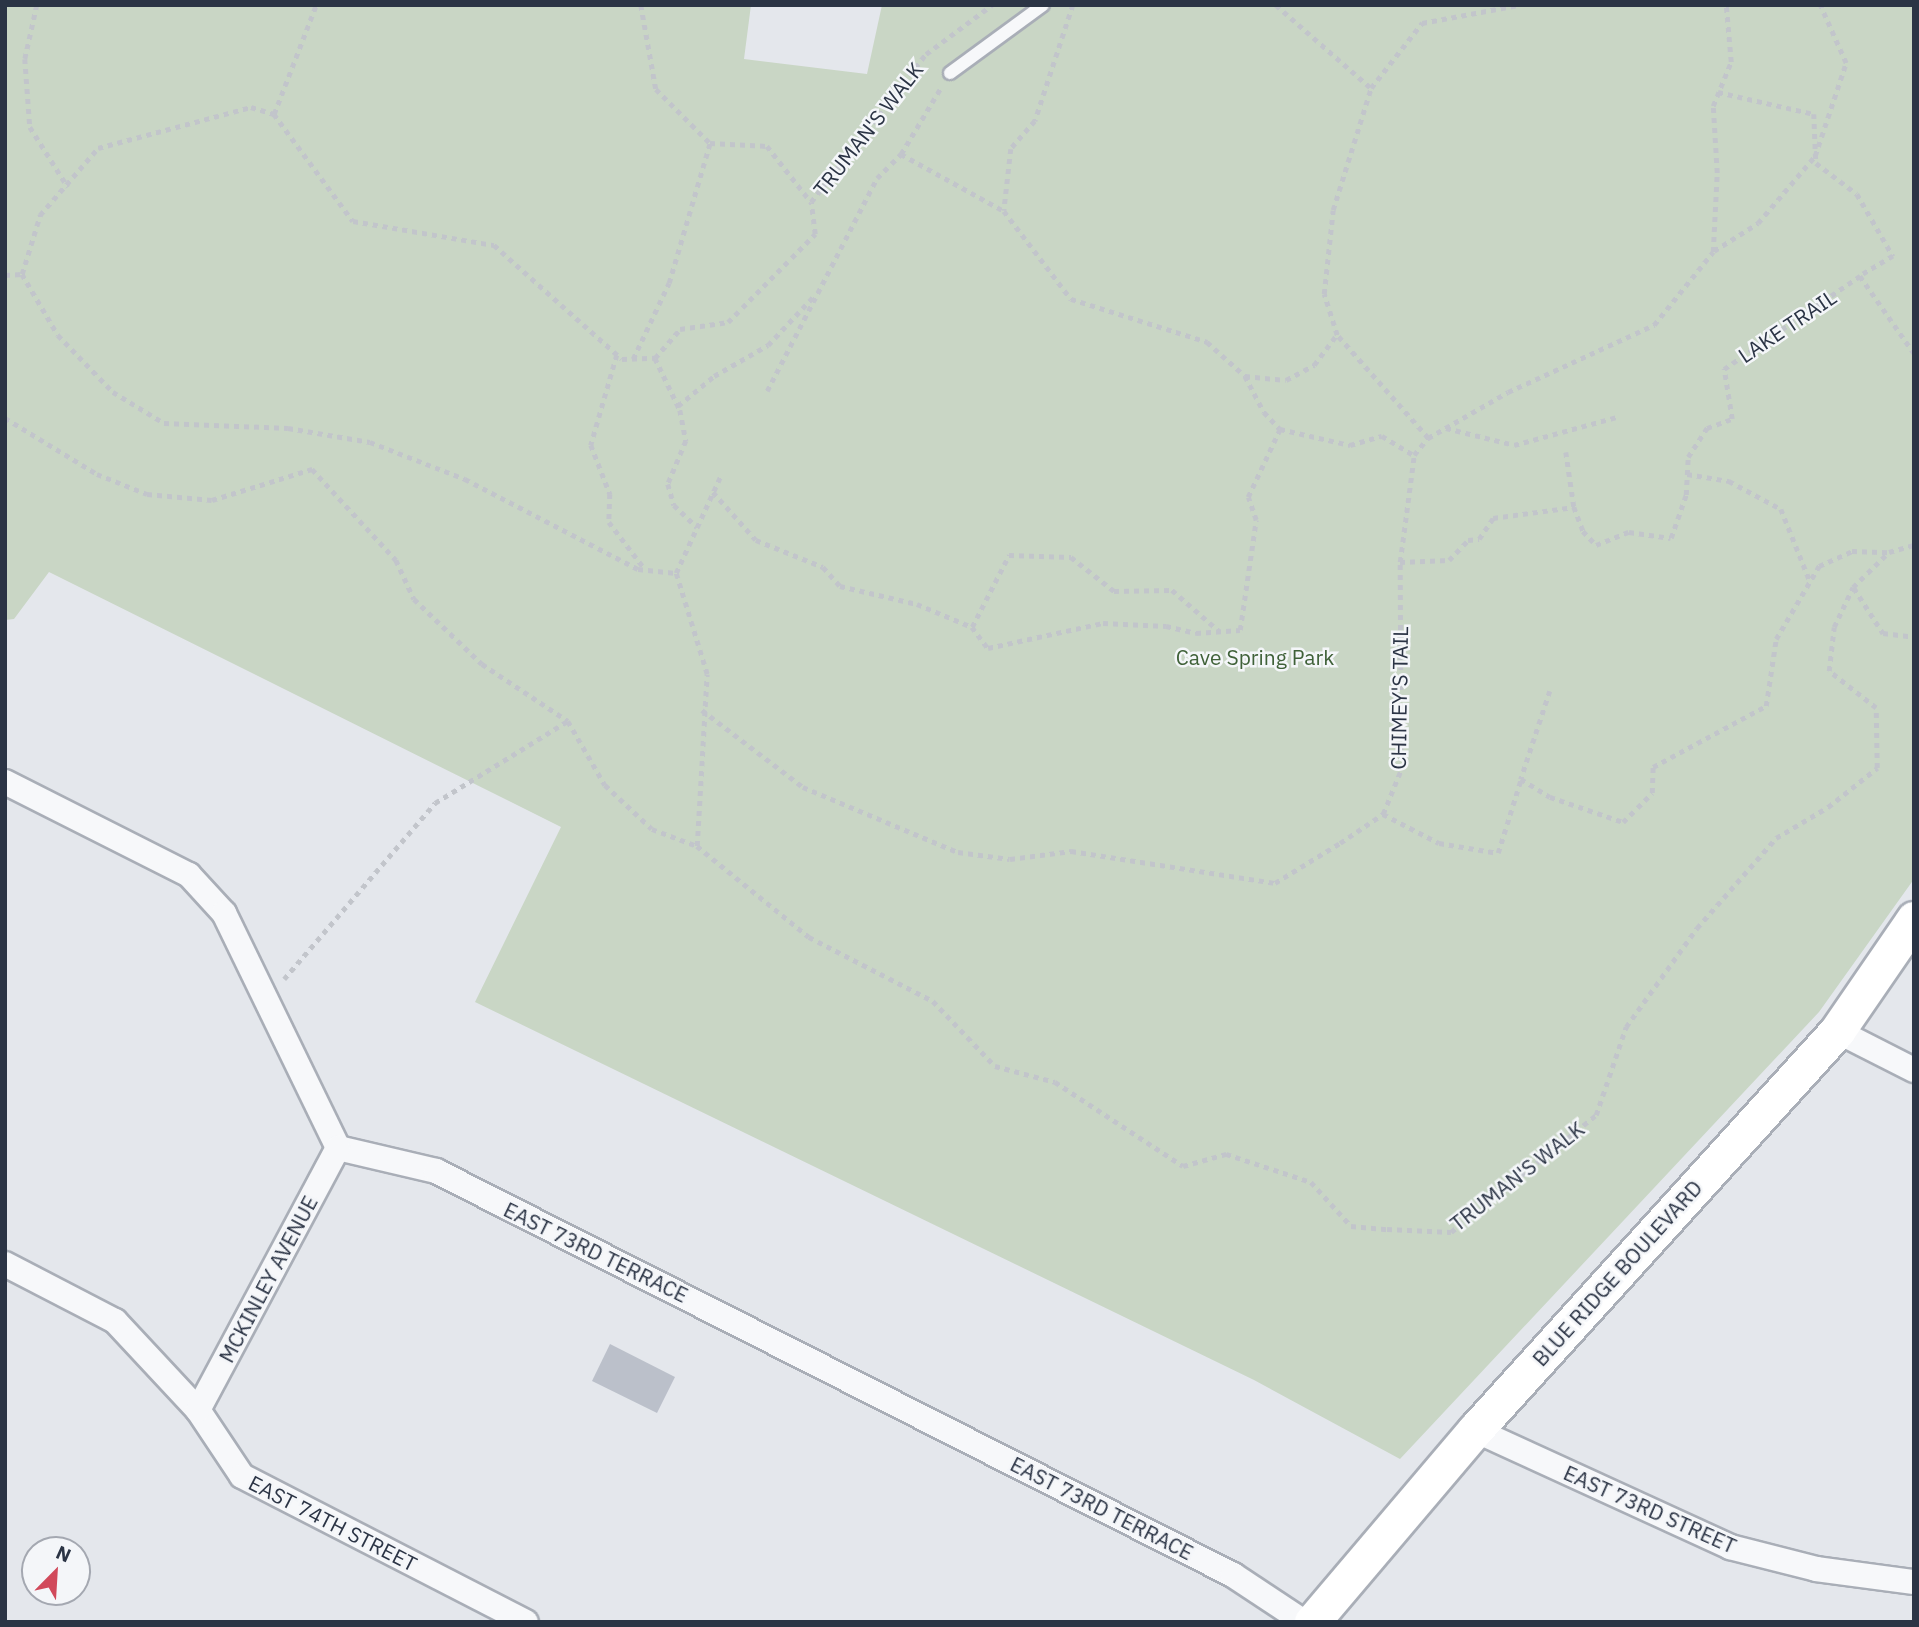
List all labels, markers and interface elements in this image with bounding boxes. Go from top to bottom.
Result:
street label: TRUMAN'S WALK [808,57,928,201]
street label: LAKE TRAIL [1733,284,1841,368]
street label: CHIMEY'S TAIL [1385,626,1413,770]
park label: Cave Spring Park [1176,644,1334,670]
street label: TRUMAN'S WALK [1445,1116,1589,1236]
street label: BLUE RIDGE BOULEVARD [1527,1175,1707,1371]
street label: MCKINLEY AVENUE [213,1191,323,1367]
street label: EAST 73RD TERRACE [500,1196,692,1308]
street label: EAST 73RD TERRACE [1006,1451,1198,1565]
street label: EAST 73RD STREET [1560,1460,1740,1558]
street label: EAST 74TH STREET [245,1470,421,1576]
north arrow [21,1536,91,1606]
text: N [53,1540,75,1567]

